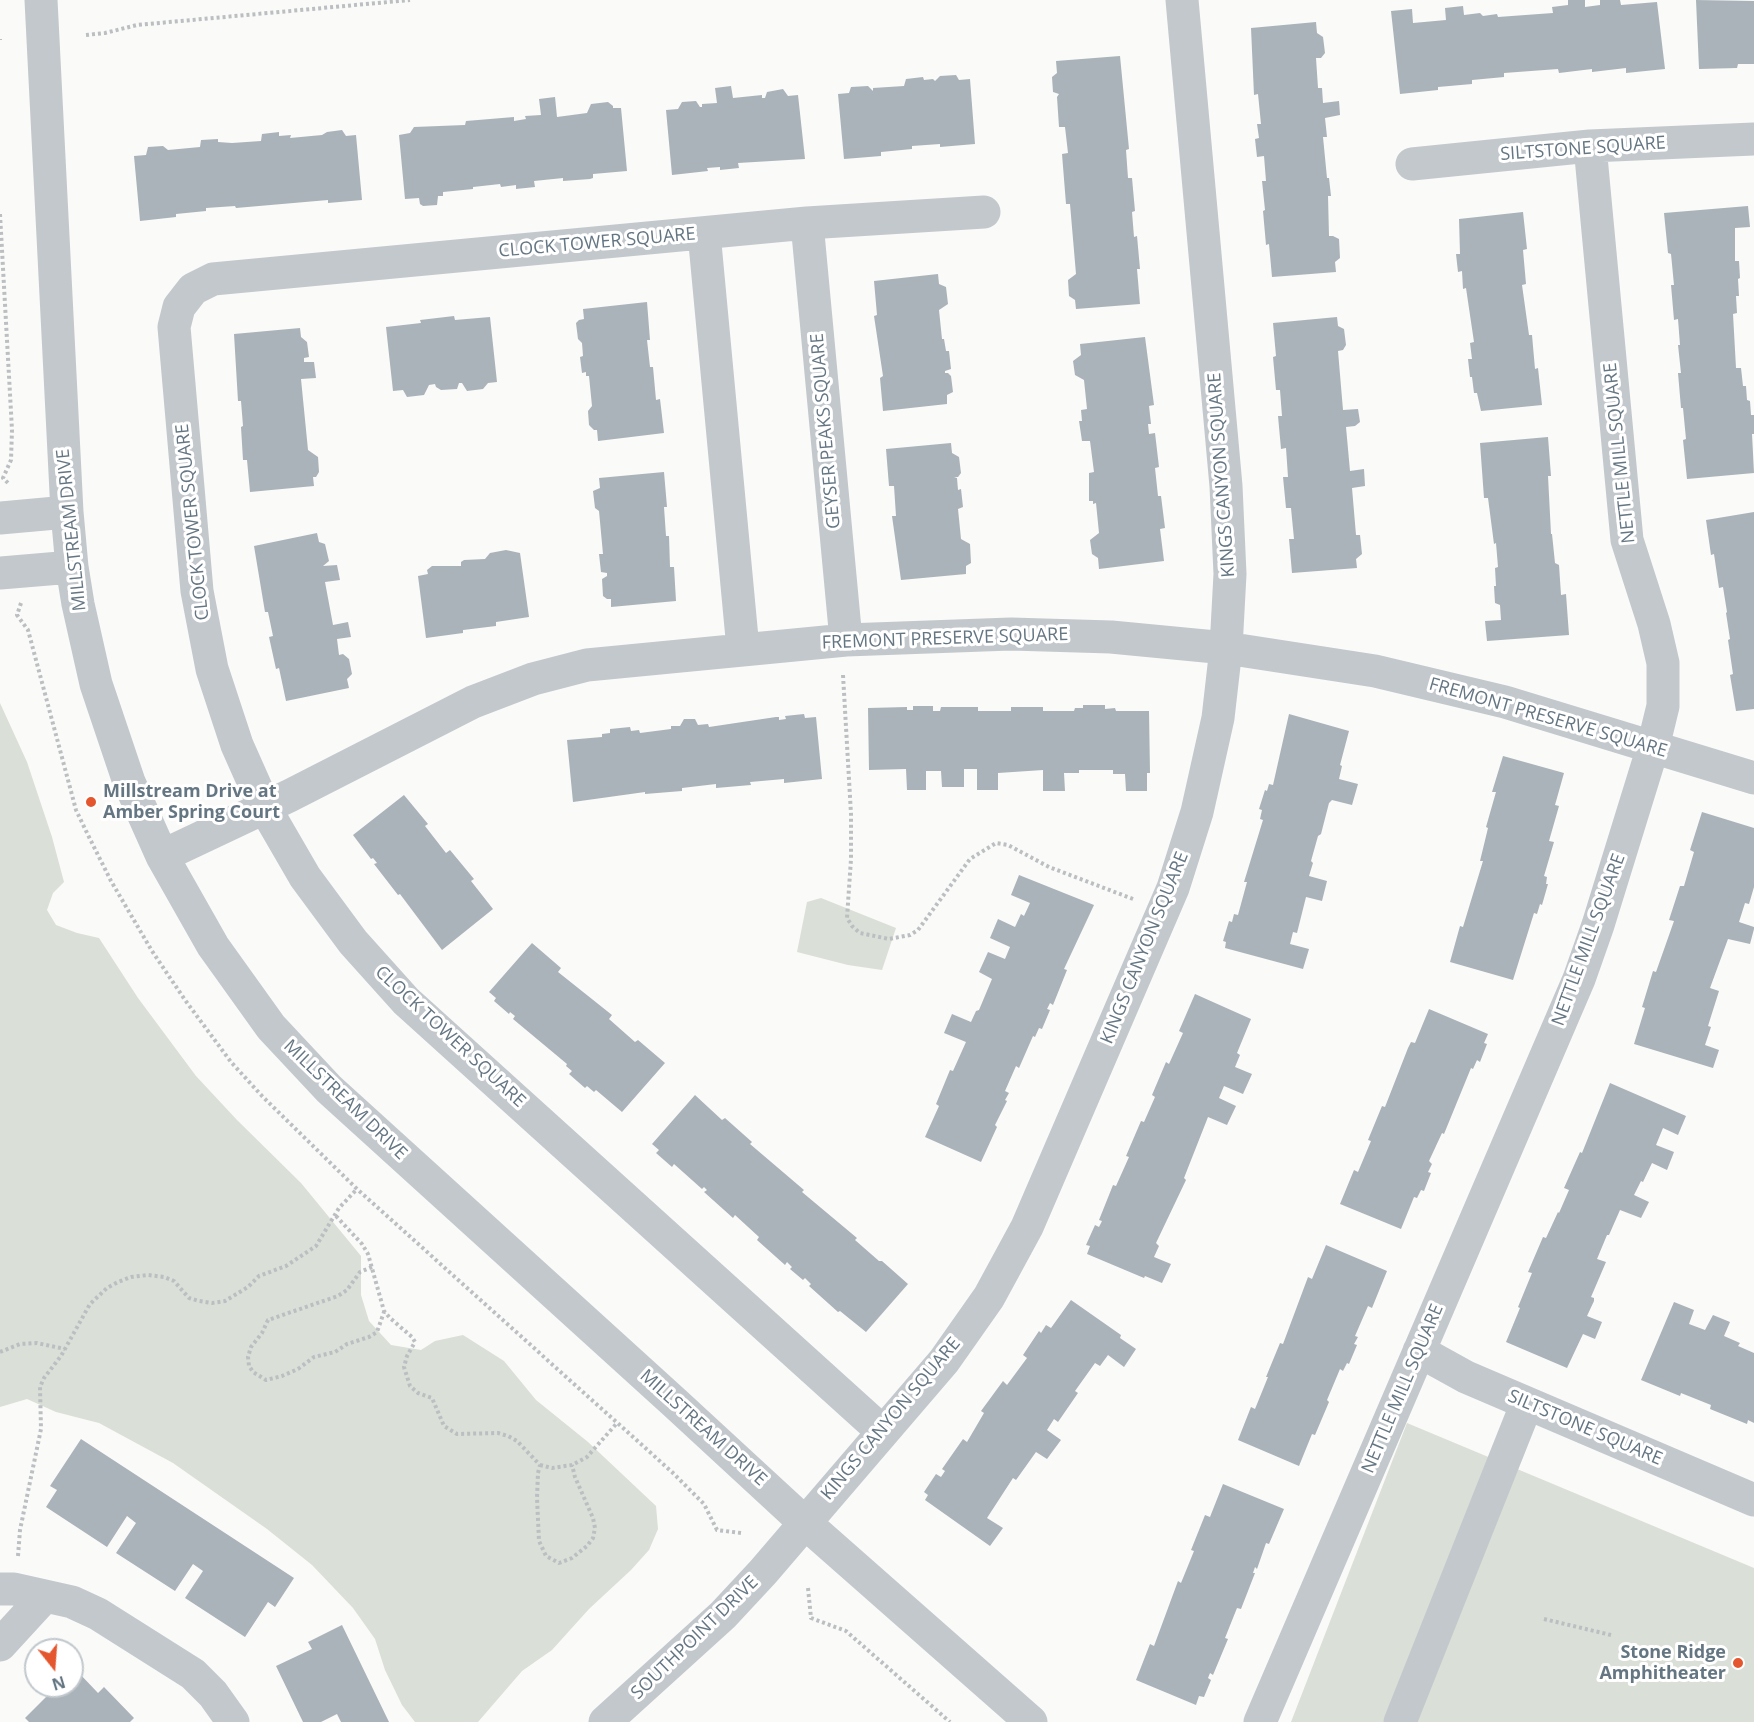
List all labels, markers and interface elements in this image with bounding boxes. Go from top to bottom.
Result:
street label: SILTSTONE SQUARE [1500,132,1666,166]
street label: CLOCK TOWER SQUARE [498,224,696,262]
street label: GEYSER PEAKS SQUARE [807,332,845,530]
street label: NETTLE MILL SQUARE [1600,362,1640,544]
street label: KINGS CANYON SQUARE [1204,372,1240,578]
street label: CLOCK TOWER SQUARE [172,423,214,621]
street label: MILLSTREAM DRIVE [53,448,91,612]
street label: FREMONT PRESERVE SQUARE [821,624,1069,654]
street label: FREMONT PRESERVE SQUARE [1427,674,1669,762]
place label: Millstream Drive at Amber Spring Court [103,781,280,824]
marker: Millstream Drive at Amber Spring Court [84,795,98,809]
street label: KINGS CANYON SQUARE [1097,849,1193,1047]
street label: NETTLE MILL SQUARE [1548,851,1630,1029]
street label: CLOCK TOWER SQUARE [370,962,530,1112]
street label: MILLSTREAM DRIVE [279,1036,411,1164]
street label: NETTLE MILL SQUARE [1358,1301,1448,1477]
street label: KINGS CANYON SQUARE [817,1333,965,1505]
street label: MILLSTREAM DRIVE [635,1365,771,1491]
street label: SILTSTONE SQUARE [1505,1386,1665,1470]
street label: SOUTHPOINT DRIVE [627,1572,763,1704]
north arrow [24,1638,84,1698]
place label: Stone Ridge Amphitheater [1599,1642,1726,1684]
marker: Stone Ridge Amphitheater [1731,1656,1745,1670]
text: N [49,1671,68,1696]

